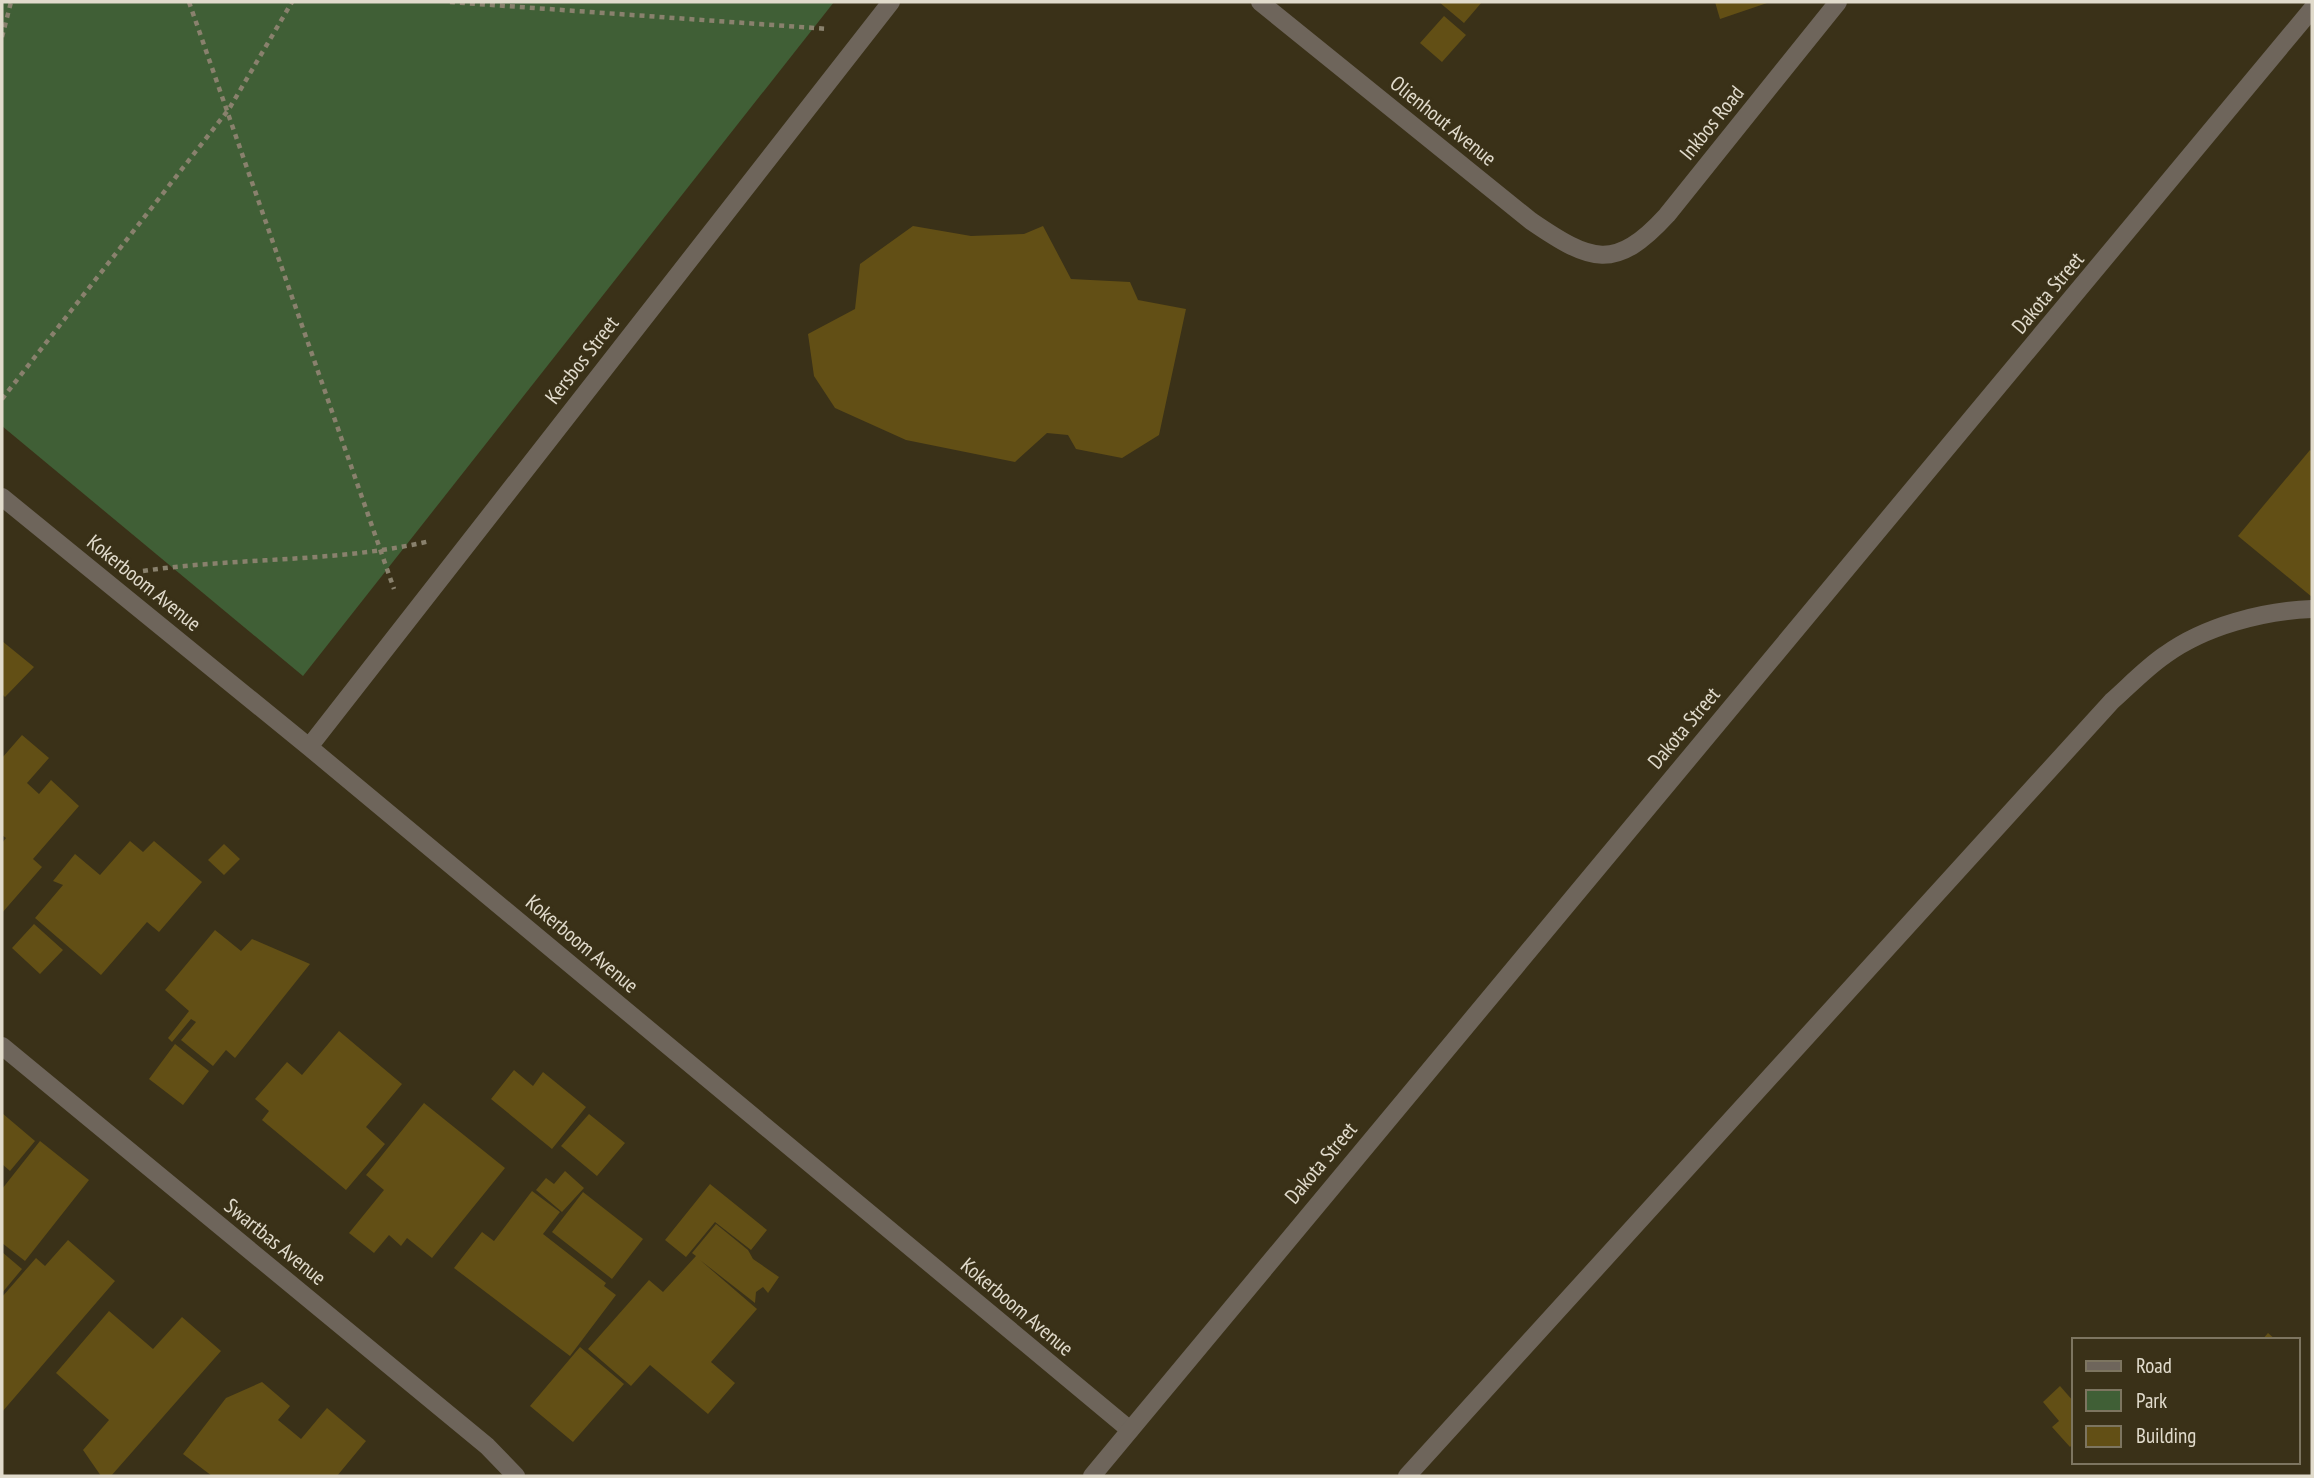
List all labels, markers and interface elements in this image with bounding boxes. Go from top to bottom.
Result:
street label: Olienhout Avenue [1385,70,1502,172]
street label: Inkbos Road [1673,80,1750,165]
street label: Dakota Street [2006,246,2090,339]
street label: Kersbos Street [539,310,624,409]
street label: Kokerboom Avenue [82,528,207,637]
street label: Dakota Street [1642,681,1726,774]
street label: Kokerboom Avenue [520,889,644,999]
street label: Dakota Street [1279,1116,1363,1209]
street label: Swartbas Avenue [219,1192,332,1291]
street label: Kokerboom Avenue [955,1252,1079,1362]
legend [2072,1338,2300,1464]
text: Road [2136,1352,2172,1379]
text: Park [2136,1387,2167,1414]
text: Building [2136,1422,2196,1449]

